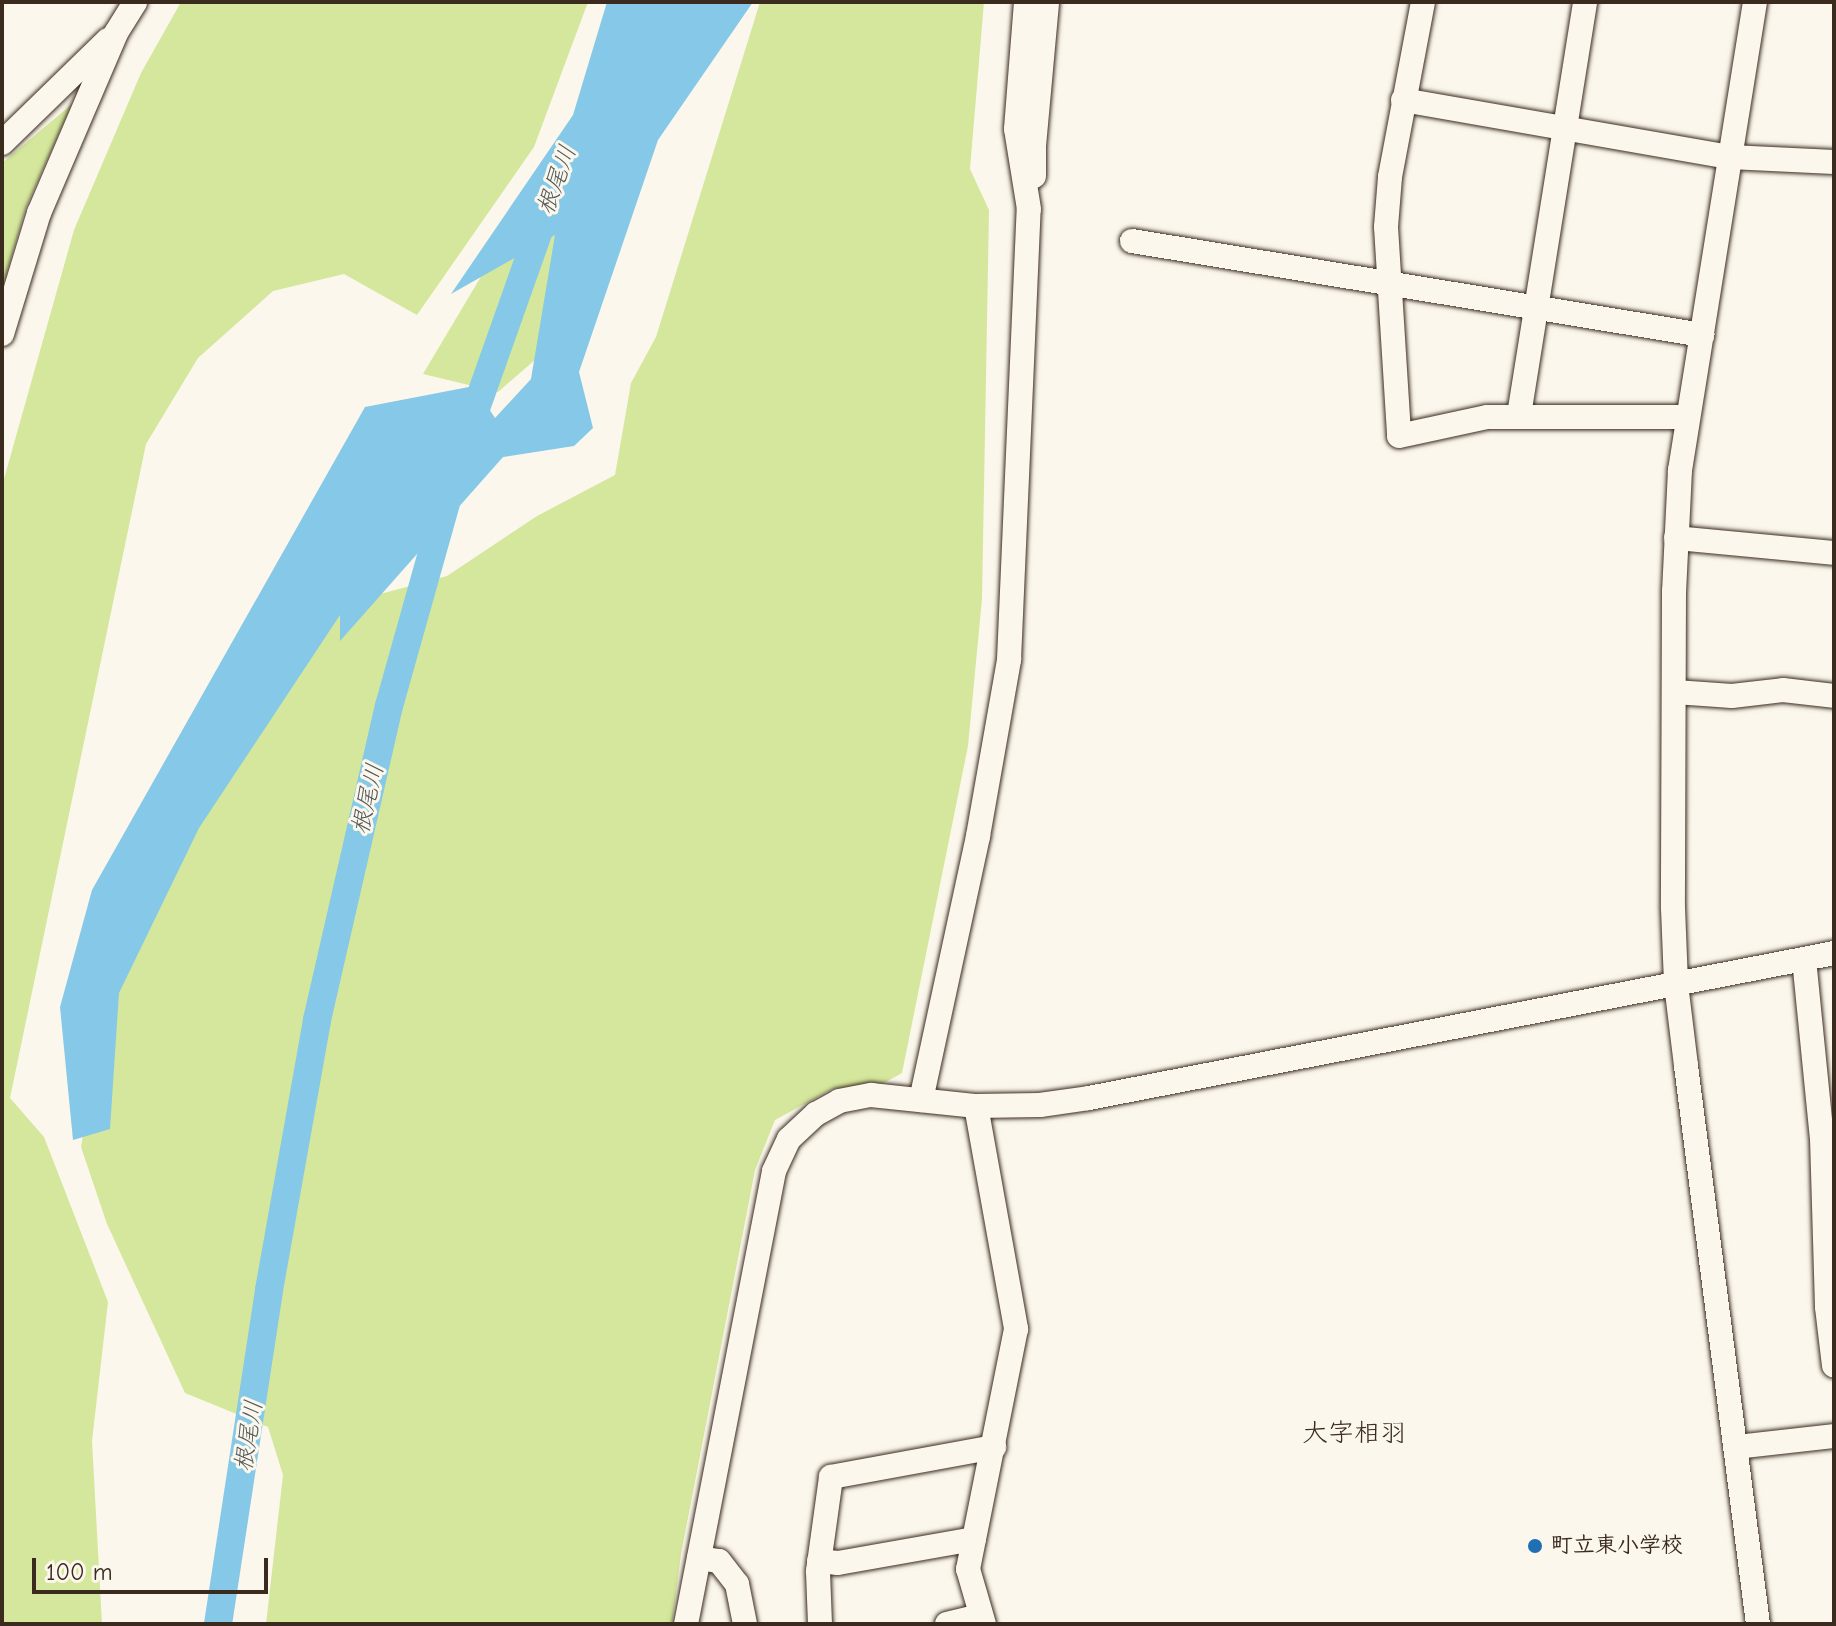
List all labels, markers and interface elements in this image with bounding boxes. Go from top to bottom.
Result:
water label: 根尾川 [531,141,583,219]
water label: 根尾川 [346,761,390,837]
water label: 根尾川 [229,1398,269,1474]
district label: 大字相羽 [1302,1418,1406,1450]
place label: 町立東小学校 [1551,1533,1683,1559]
marker: 町立東小学校 [1526,1537,1544,1555]
scale bar [36,1542,272,1592]
text: 100 m [46,1558,113,1586]

